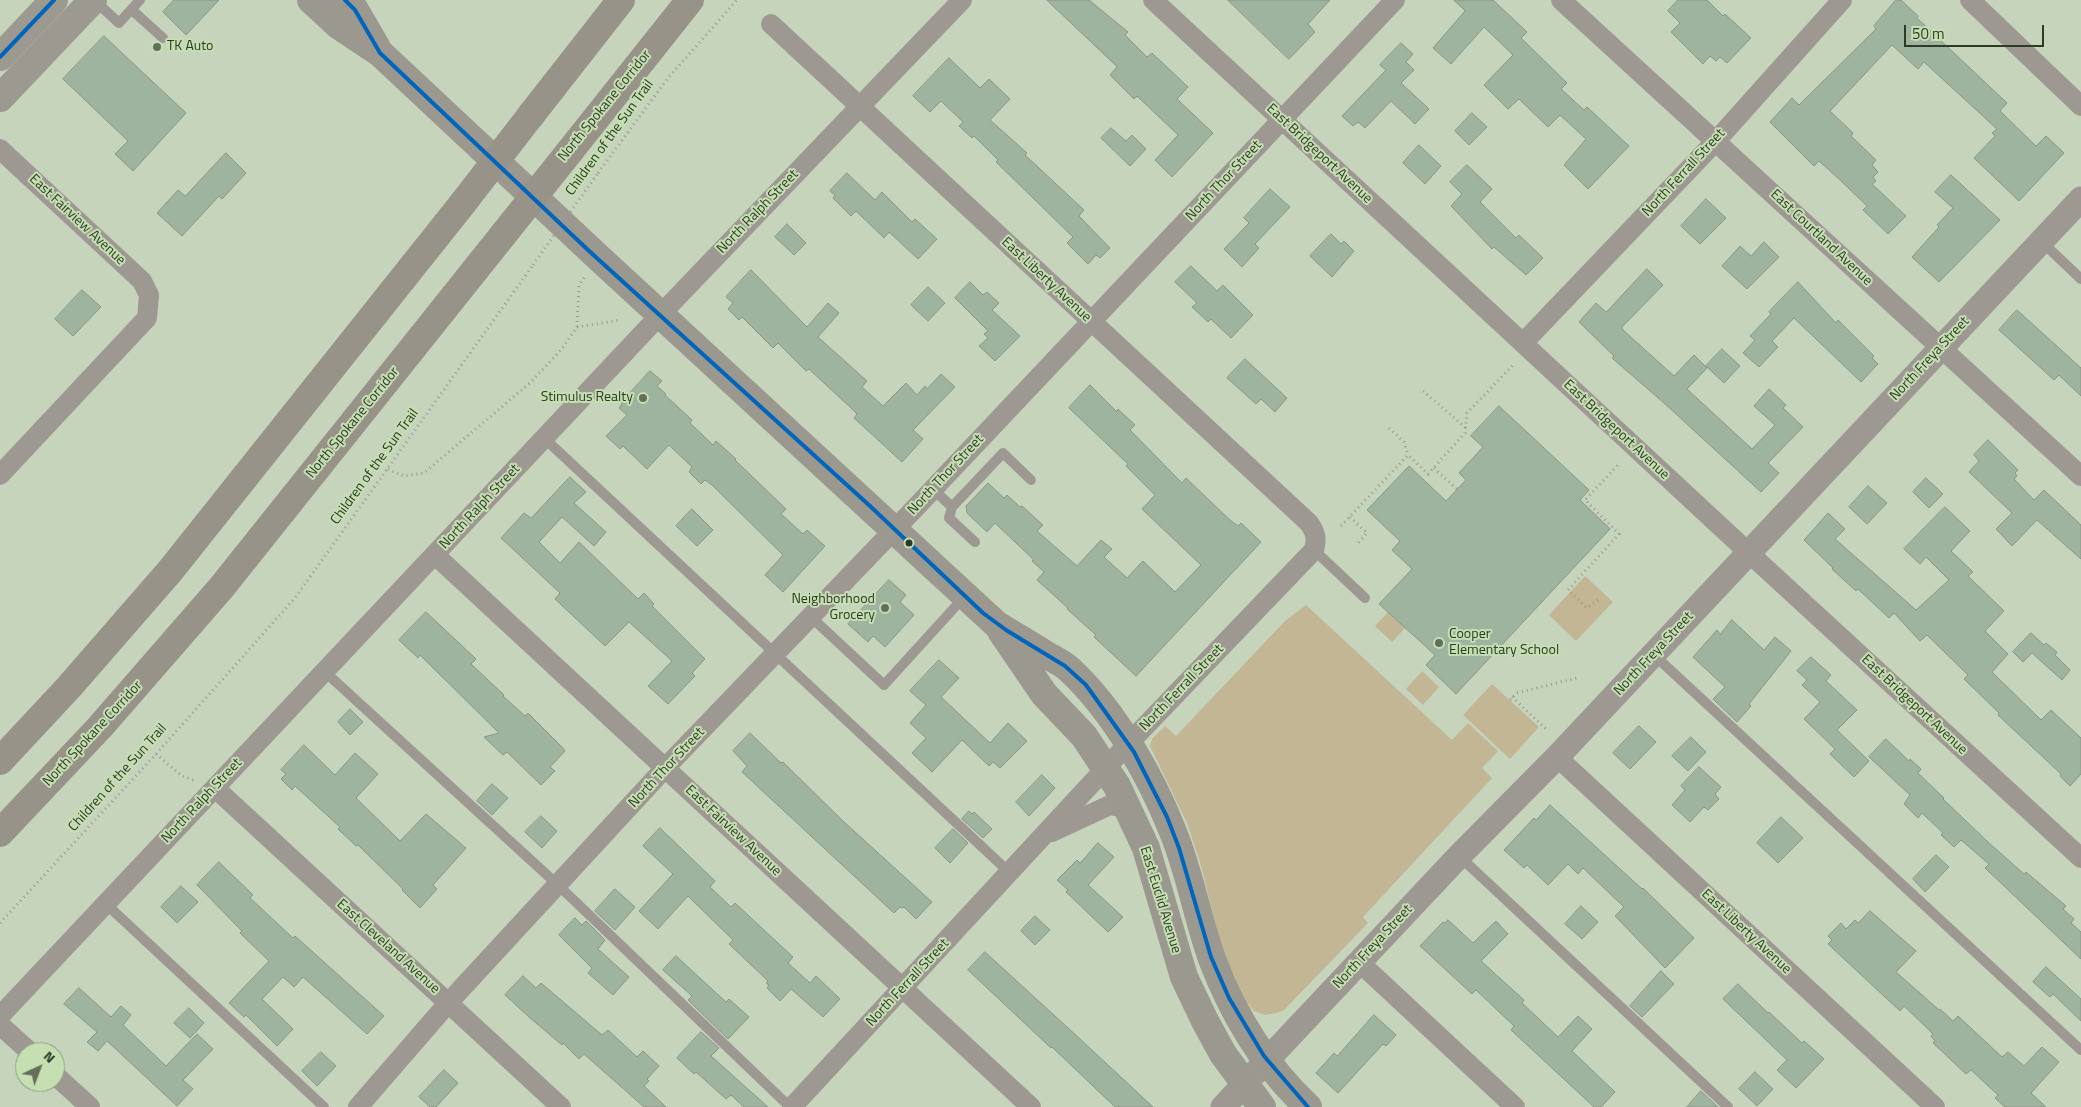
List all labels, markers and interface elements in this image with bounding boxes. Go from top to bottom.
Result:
scale bar [1906,15,2046,47]
text: 50 m [1912,22,1945,45]
place label: TK Auto [167,39,213,55]
marker: TK Auto [151,41,163,53]
street label: North Spokane Corridor [555,47,655,165]
street label: Children of the Sun Trail [562,77,658,199]
street label: East Bridgeport Avenue [1262,101,1376,207]
street label: North Ferrall Street [1639,126,1729,220]
street label: North Thor Street [1183,137,1265,225]
street label: North Ralph Street [714,167,802,257]
street label: East Fairview Avenue [25,171,129,269]
street label: East Courtland Avenue [1767,186,1875,290]
street label: East Liberty Avenue [998,234,1094,326]
street label: North Freya Street [1887,314,1973,404]
street label: North Spokane Corridor [303,364,403,482]
street label: East Bridgeport Avenue [1559,377,1673,483]
place label: Stimulus Realty [541,390,633,406]
marker: Stimulus Realty [637,392,649,404]
street label: Children of the Sun Trail [327,406,423,528]
street label: North Thor Street [905,431,987,519]
street label: North Ralph Street [436,461,524,553]
unlabelled marker [904,538,914,548]
place label: Neighborhood Grocery [791,592,875,624]
marker: Neighborhood Grocery [879,602,891,614]
street label: North Freya Street [1611,609,1697,699]
place label: Cooper Elementary School [1449,627,1559,660]
marker: Cooper Elementary School [1433,637,1445,649]
street label: North Ferrall Street [1136,641,1228,735]
street label: East Bridgeport Avenue [1857,652,1971,758]
street label: North Spokane Corridor [40,678,146,790]
street label: Children of the Sun Trail [65,721,171,835]
street label: North Thor Street [626,724,708,812]
street label: North Ralph Street [158,755,246,847]
street label: East Fairview Avenue [681,782,785,880]
street label: East Euclid Avenue [1136,844,1184,956]
street label: East Liberty Avenue [1698,886,1794,978]
street label: East Cleveland Avenue [333,896,443,998]
street label: North Freya Street [1330,902,1416,992]
street label: North Ferrall Street [863,936,953,1030]
north arrow [15,1042,65,1092]
text: N [39,1045,61,1067]

